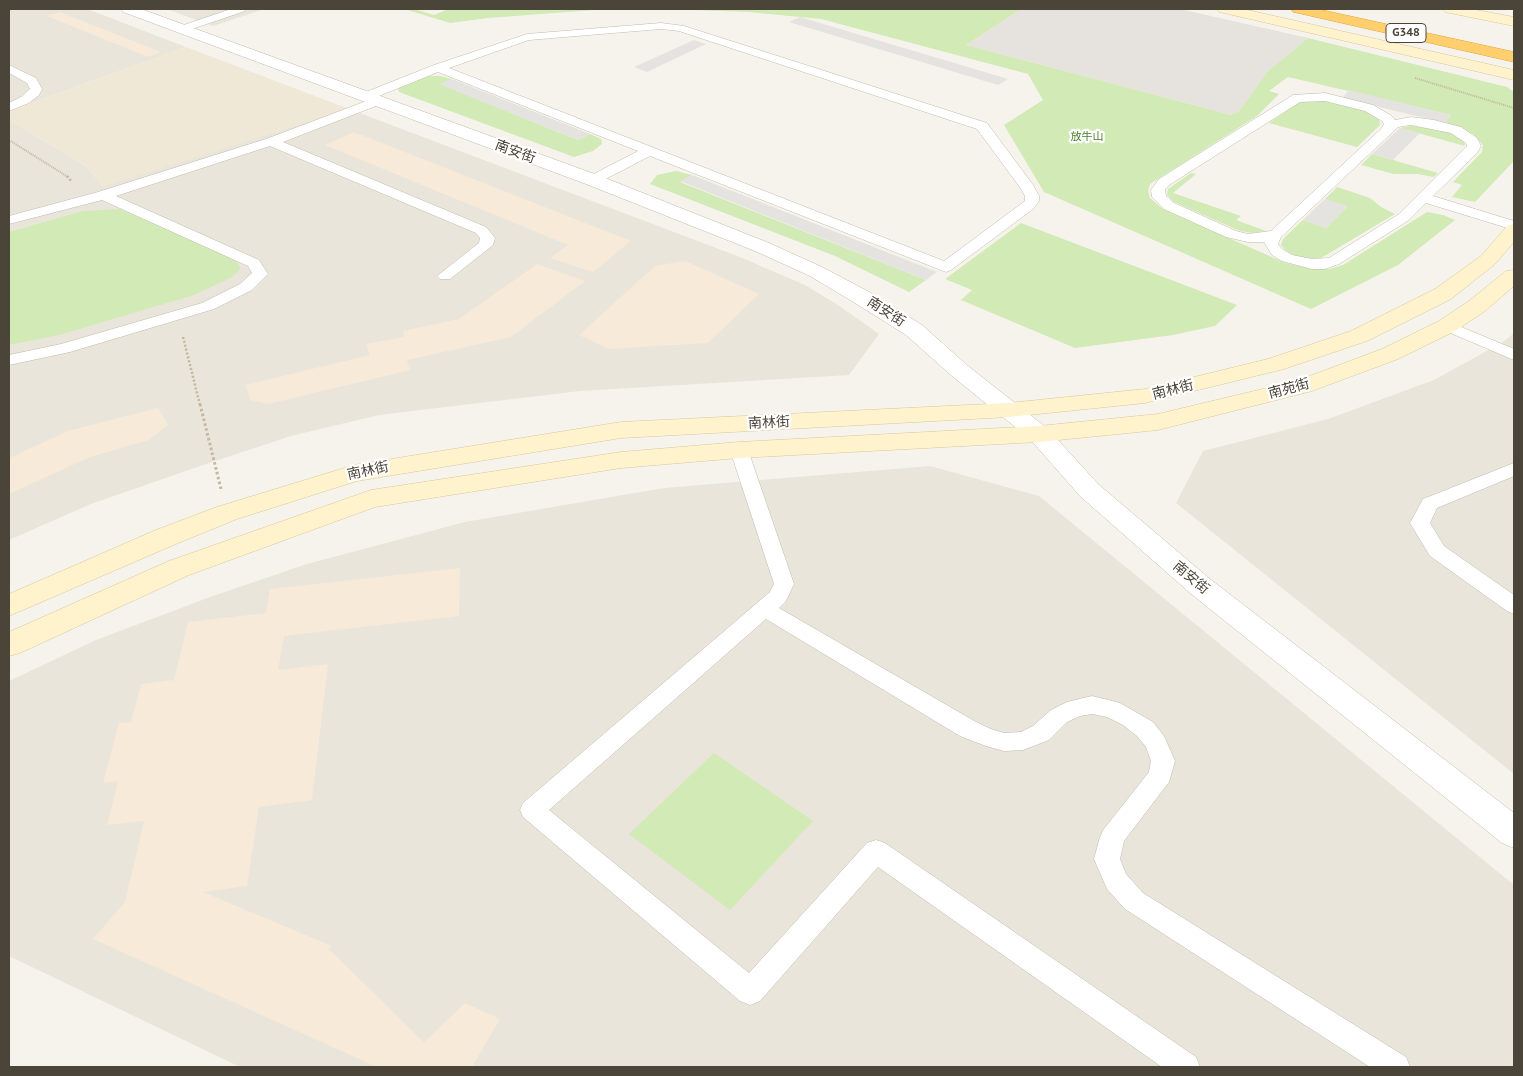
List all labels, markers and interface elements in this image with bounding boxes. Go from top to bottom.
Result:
road number: G348 [1386,23,1426,42]
park label: 放牛山 [1071,130,1103,144]
street label: 南安街 [492,137,538,167]
street label: 南安街 [864,294,908,330]
street label: 南苑街 [1267,375,1311,403]
street label: 南林街 [1151,377,1195,403]
street label: 南林街 [748,414,790,432]
street label: 南林街 [346,458,390,484]
street label: 南安街 [1170,558,1212,598]

